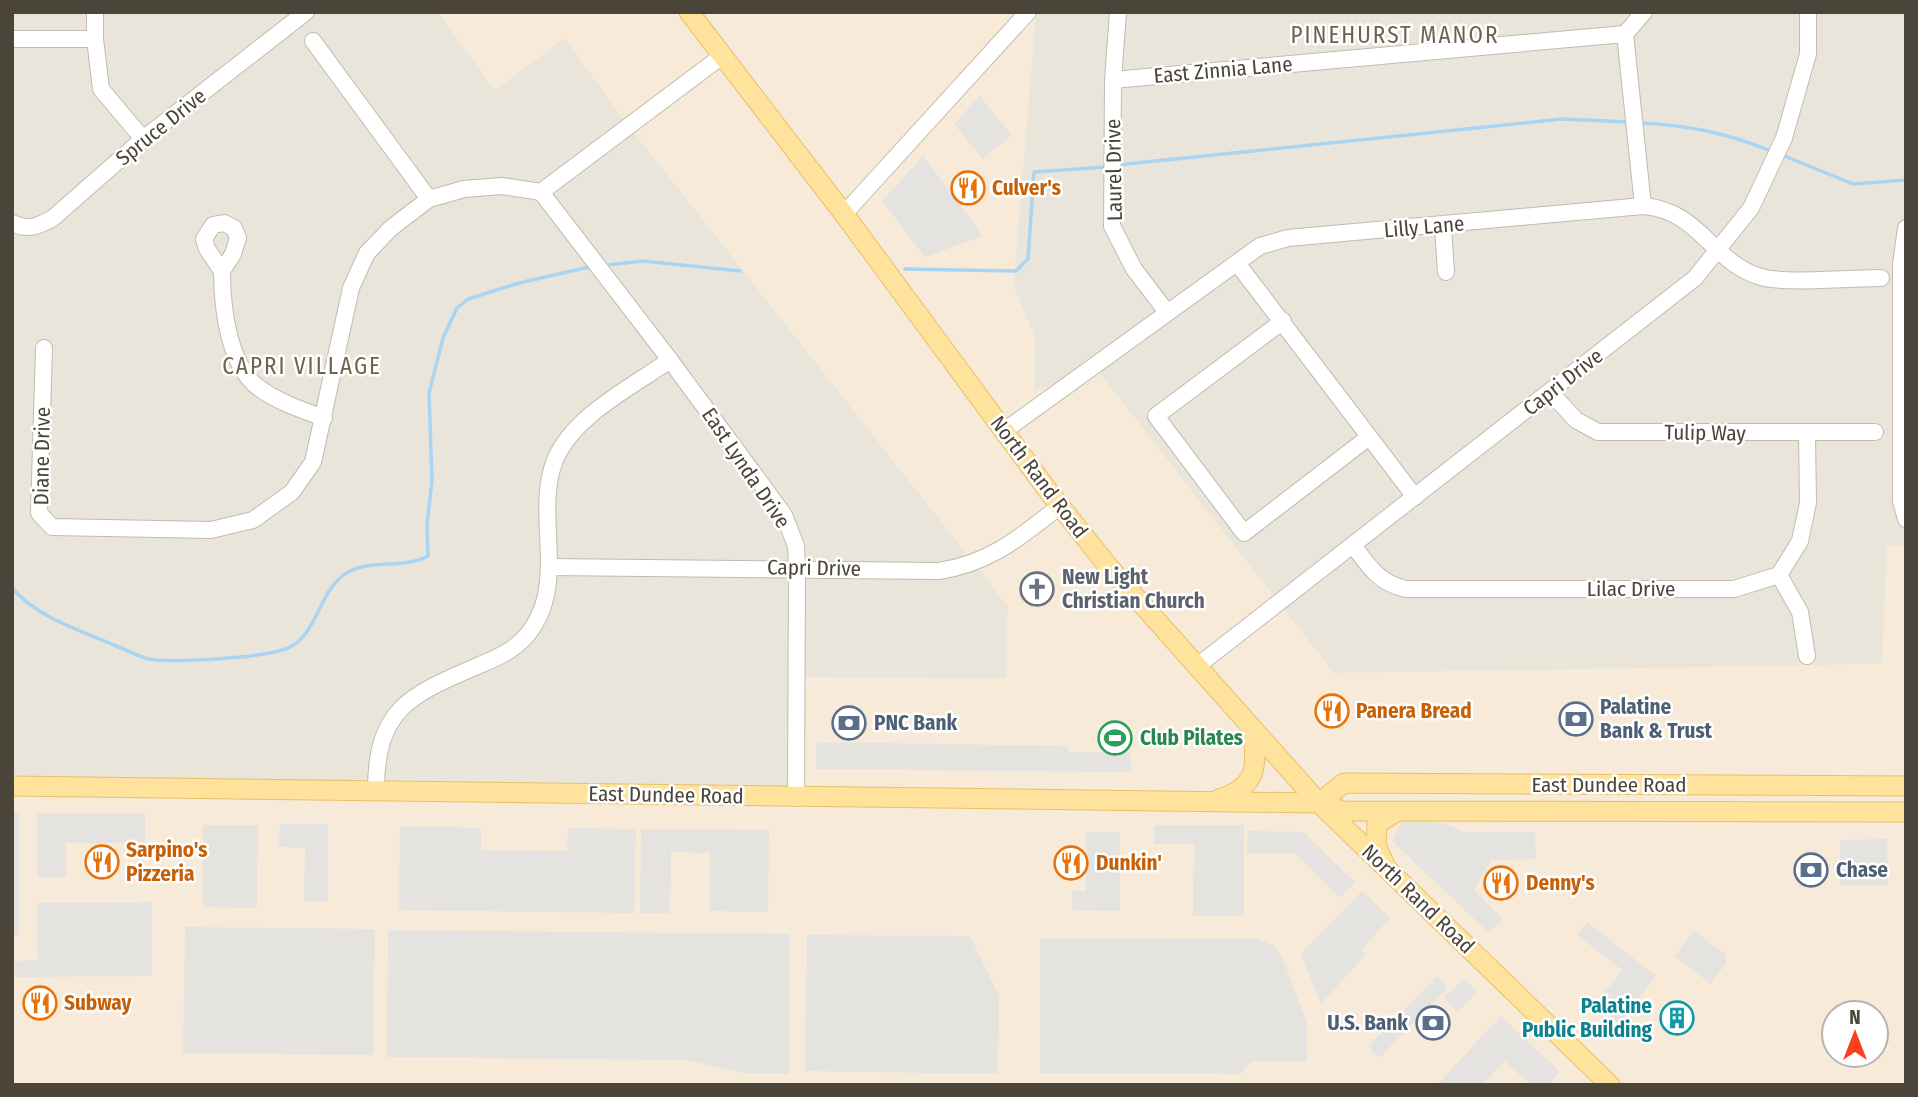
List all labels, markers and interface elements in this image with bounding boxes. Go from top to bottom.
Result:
district label: PINEHURST MANOR [1291,21,1500,49]
street label: East Zinnia Lane [1152,51,1294,89]
street label: Spruce Drive [111,83,211,171]
street label: Laurel Drive [1100,119,1128,221]
restaurant icon: Culver's [949,169,987,207]
place label: Culver's [992,175,1061,201]
street label: Lilly Lane [1383,211,1465,243]
street label: Capri Drive [1518,343,1608,421]
district label: CAPRI VILLAGE [222,352,382,380]
street label: East Lynda Drive [696,403,796,533]
street label: Diane Drive [28,406,56,506]
street label: North Rand Road [985,411,1093,543]
street label: Tulip Way [1664,419,1746,447]
street label: Capri Drive [767,554,861,582]
place label: New Light Christian Church [1062,564,1205,614]
church icon: New Light Christian Church [1018,570,1056,608]
street label: Lilac Drive [1587,576,1675,602]
restaurant icon: Panera Bread [1313,692,1351,730]
place label: Palatine Bank & Trust [1600,694,1713,744]
place label: Panera Bread [1356,698,1472,724]
bank icon: Palatine Bank & Trust [1557,700,1595,738]
bank icon: PNC Bank [830,704,868,742]
place label: PNC Bank [874,710,958,736]
sports icon: Club Pilates [1096,719,1134,757]
place label: Club Pilates [1140,725,1243,751]
street label: East Dundee Road [1531,772,1687,798]
street label: East Dundee Road [588,781,744,809]
place label: Sarpino's Pizzeria [126,837,208,887]
street label: North Rand Road [1356,839,1480,959]
restaurant icon: Sarpino's Pizzeria [83,843,121,881]
restaurant icon: Dunkin' [1052,844,1090,882]
place label: Dunkin' [1096,850,1162,876]
bank icon: Chase [1792,851,1830,889]
place label: Chase [1836,857,1888,883]
restaurant icon: Denny's [1482,864,1520,902]
place label: Denny's [1526,870,1595,896]
restaurant icon: Subway [21,984,59,1022]
place label: Subway [64,990,132,1016]
place label: Palatine Public Building [1522,993,1653,1043]
building icon: Palatine Public Building [1658,999,1696,1037]
north arrow [1820,999,1890,1069]
bank icon: U.S. Bank [1414,1004,1452,1042]
text: N [1849,1006,1861,1029]
place label: U.S. Bank [1327,1010,1408,1036]

